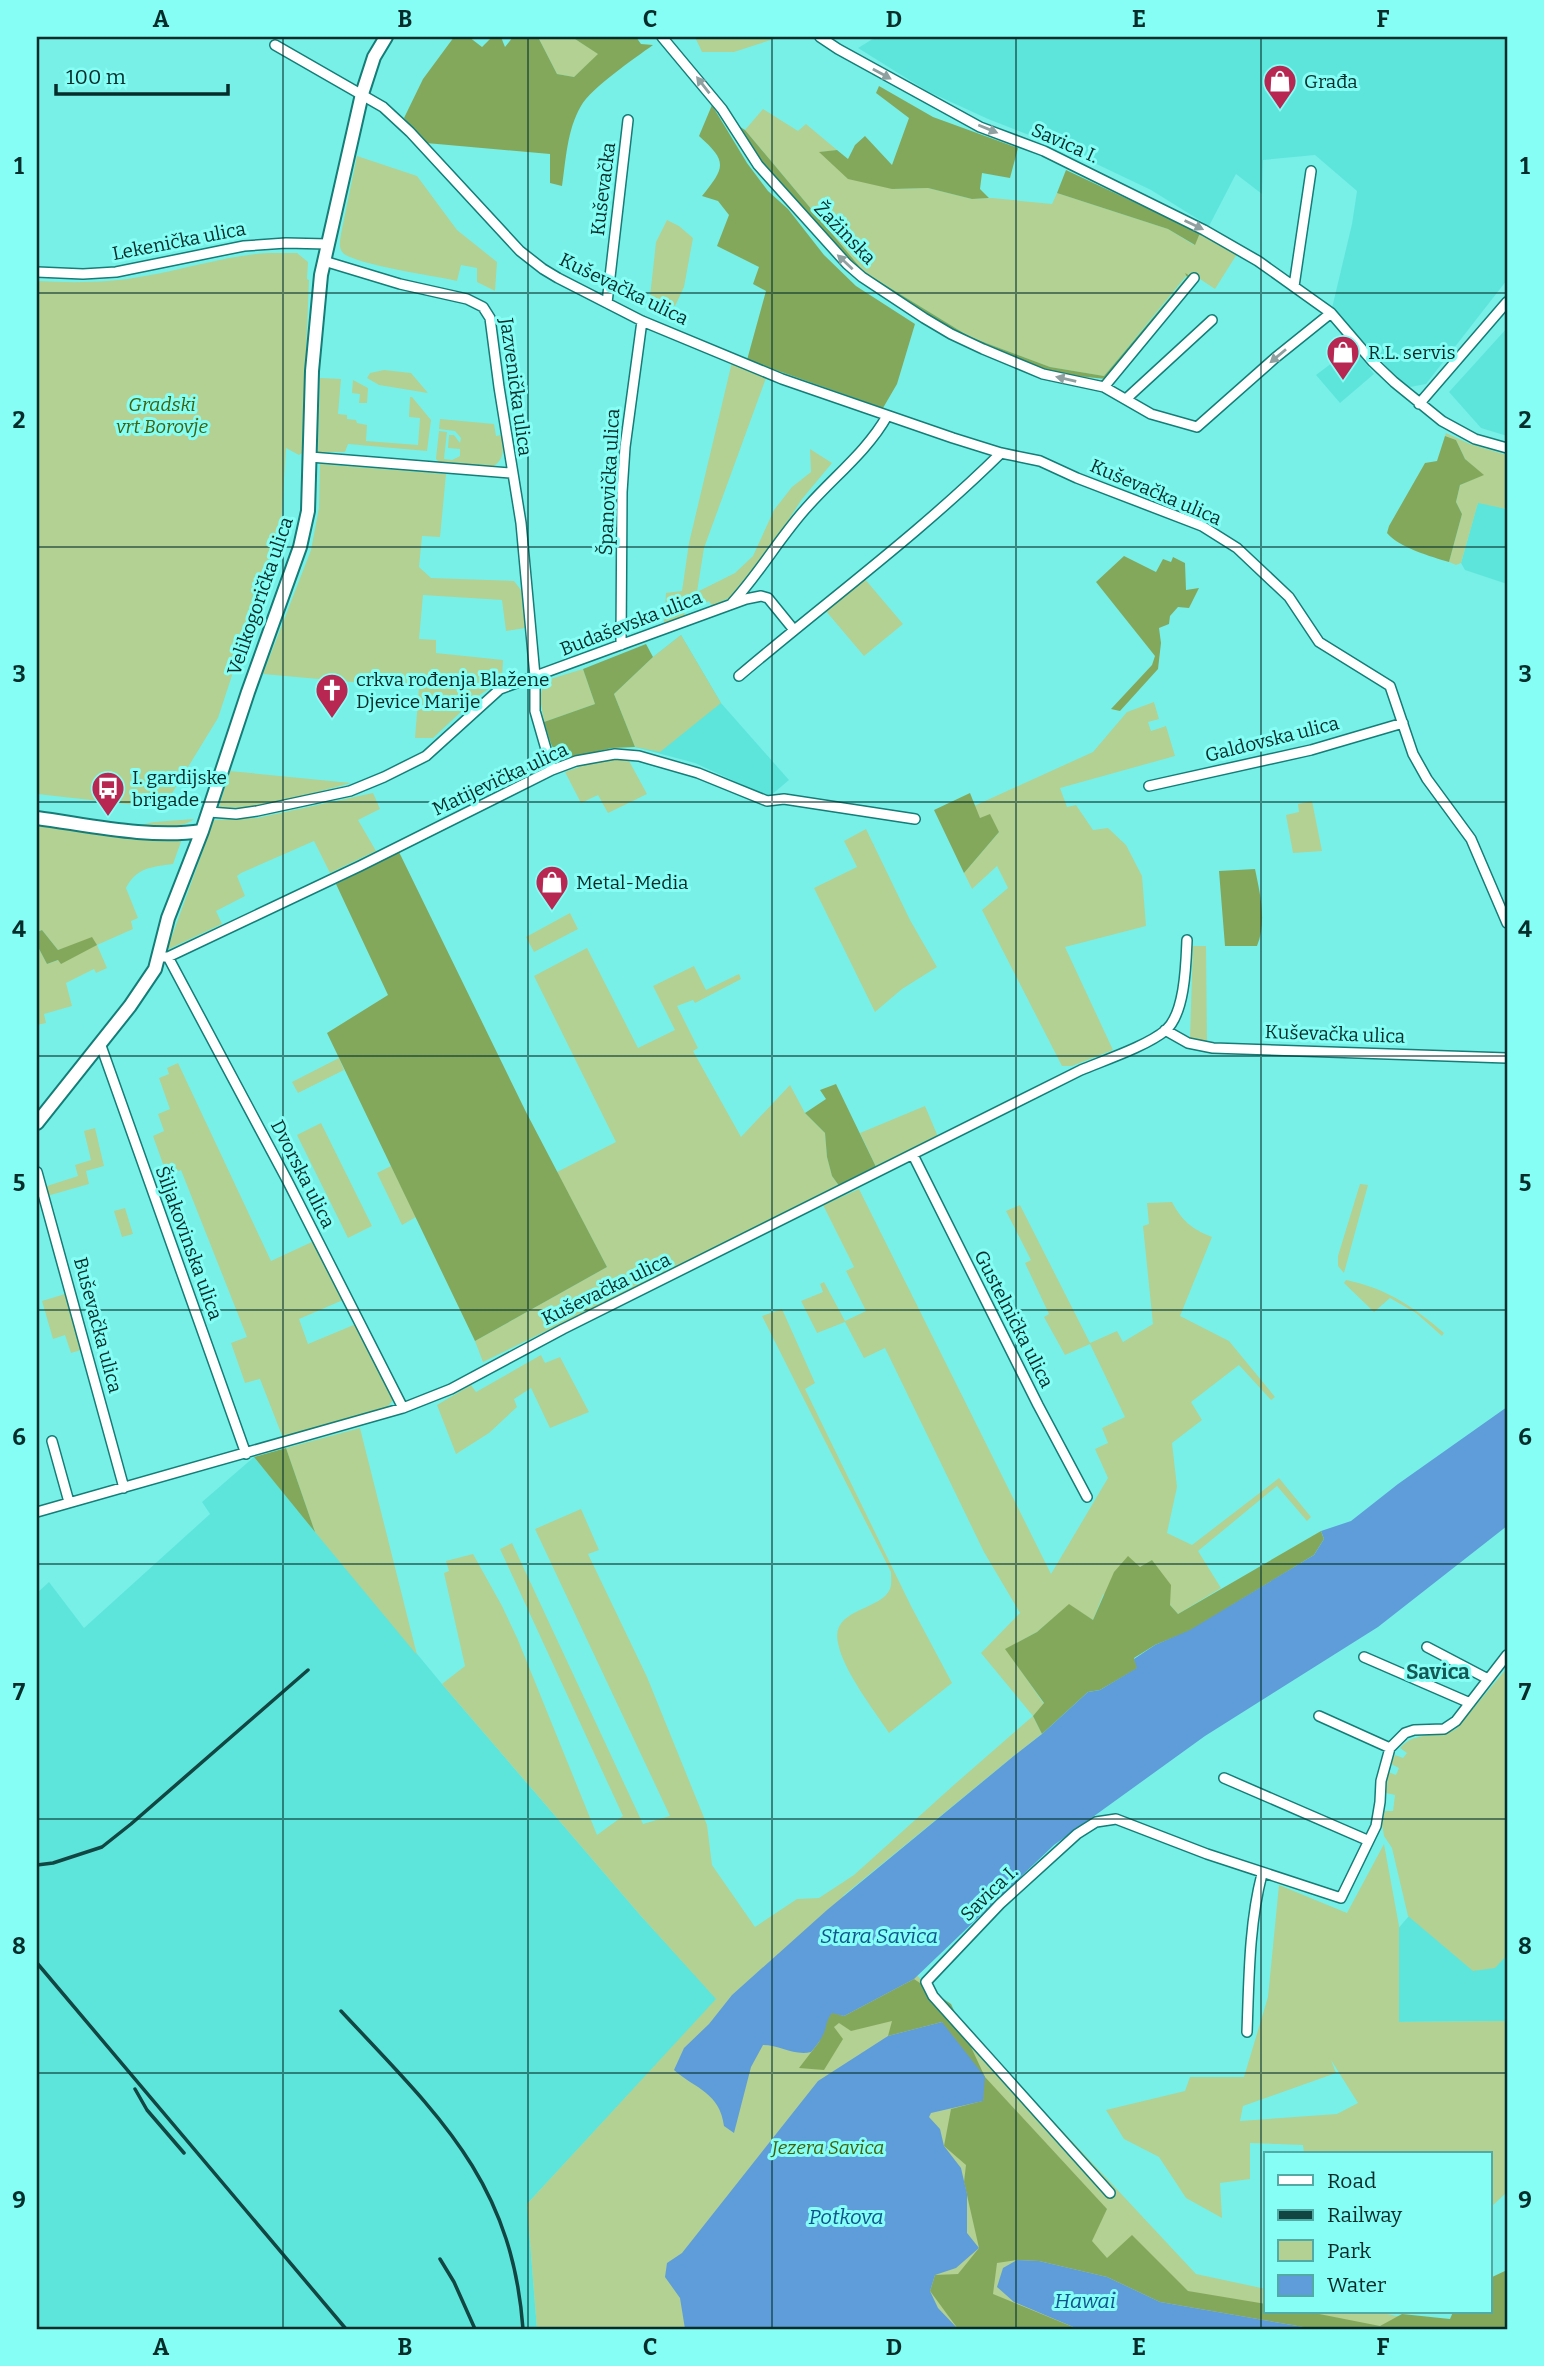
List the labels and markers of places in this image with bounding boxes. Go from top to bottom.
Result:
shop icon: Građa [1261,62,1299,111]
place label: Građa [1304,70,1358,93]
shop icon: R.L. servis [1324,333,1362,382]
place label: R.L. servis [1368,341,1455,364]
place label: crkva rođenja Blažene Djevice Marije [356,668,549,713]
church icon: crkva rođenja Blažene Djevice Marije [313,671,351,720]
place label: I. gardijske brigade [132,766,227,811]
bus stop icon: I. gardijske brigade [89,769,127,818]
shop icon: Metal-Media [533,863,571,912]
place label: Metal-Media [576,871,689,894]

